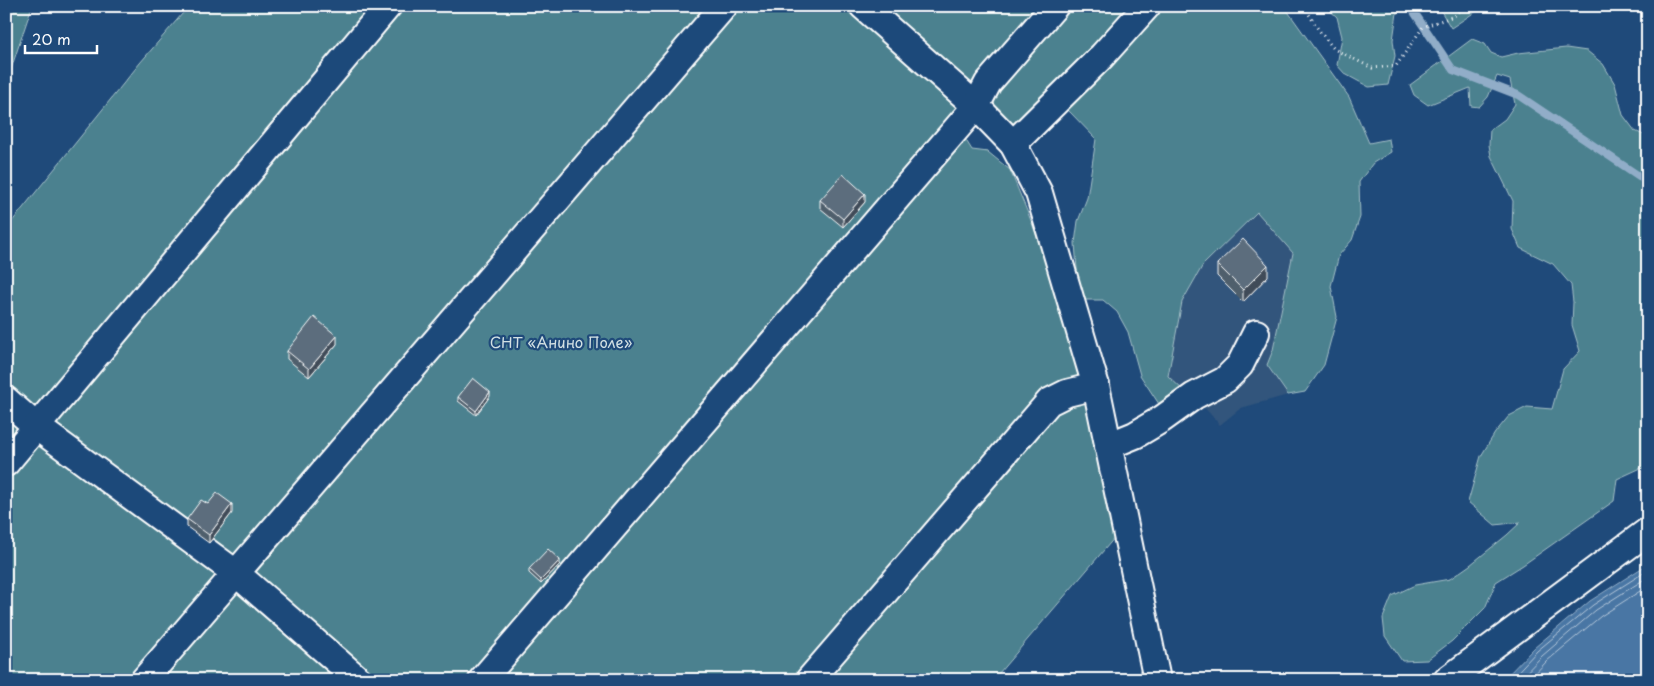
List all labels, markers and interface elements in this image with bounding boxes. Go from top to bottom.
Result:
scale bar [25,22,98,54]
text: 20 m [32,27,71,50]
park label: СНТ «Анино Поле» [490,330,633,353]

